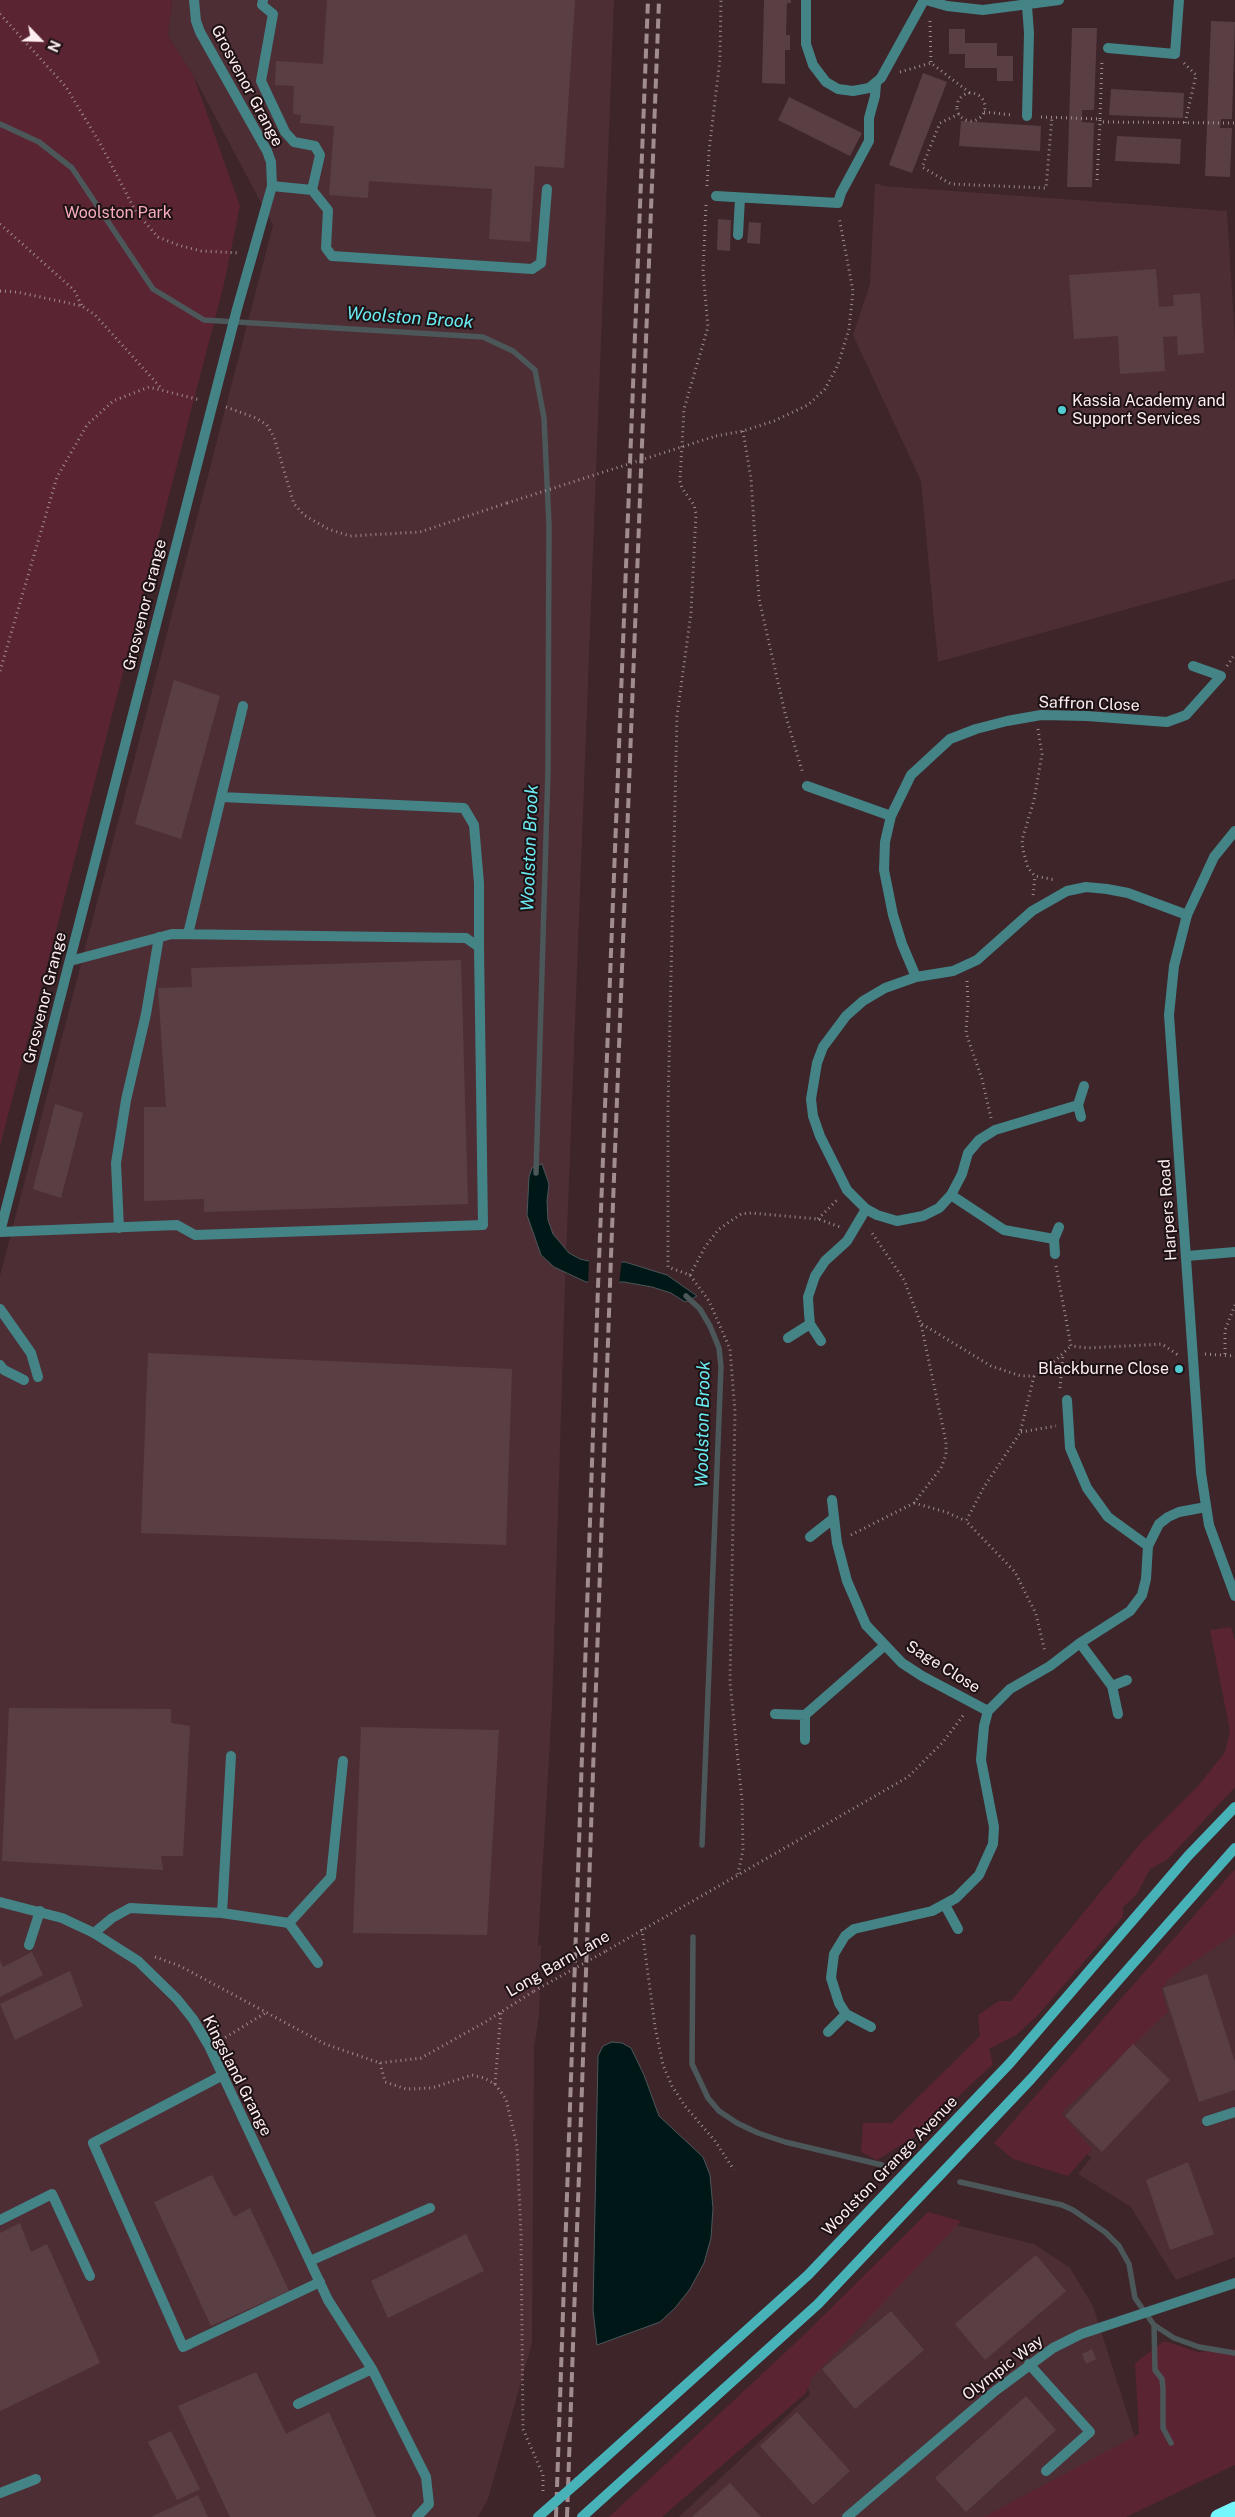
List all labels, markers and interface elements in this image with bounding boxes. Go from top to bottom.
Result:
north arrow [15,15,65,65]
street label: Grosvenor Grange [207,22,287,150]
text: N [44,38,63,54]
park label: Woolston Park [64,203,172,223]
water label: Woolston Brook [346,303,474,333]
place label: Kassia Academy and Support Services [1072,391,1225,429]
marker: Kassia Academy and Support Services [1056,404,1068,416]
street label: Grosvenor Grange [119,537,171,673]
street label: Saffron Close [1038,693,1140,715]
water label: Woolston Brook [517,784,543,912]
street label: Grosvenor Grange [19,930,71,1066]
street label: Harpers Road [1155,1158,1181,1262]
place label: Blackburne Close [1038,1359,1169,1379]
water label: Woolston Brook [691,1360,715,1488]
marker: Blackburne Close [1173,1363,1185,1375]
street label: Sage Close [902,1637,984,1697]
street label: Long Barn Lane [503,1927,613,2001]
street label: Kingsland Grange [198,2012,276,2140]
street label: Woolston Grange Avenue [818,2092,962,2240]
street label: Olympic Way [959,2331,1047,2405]

